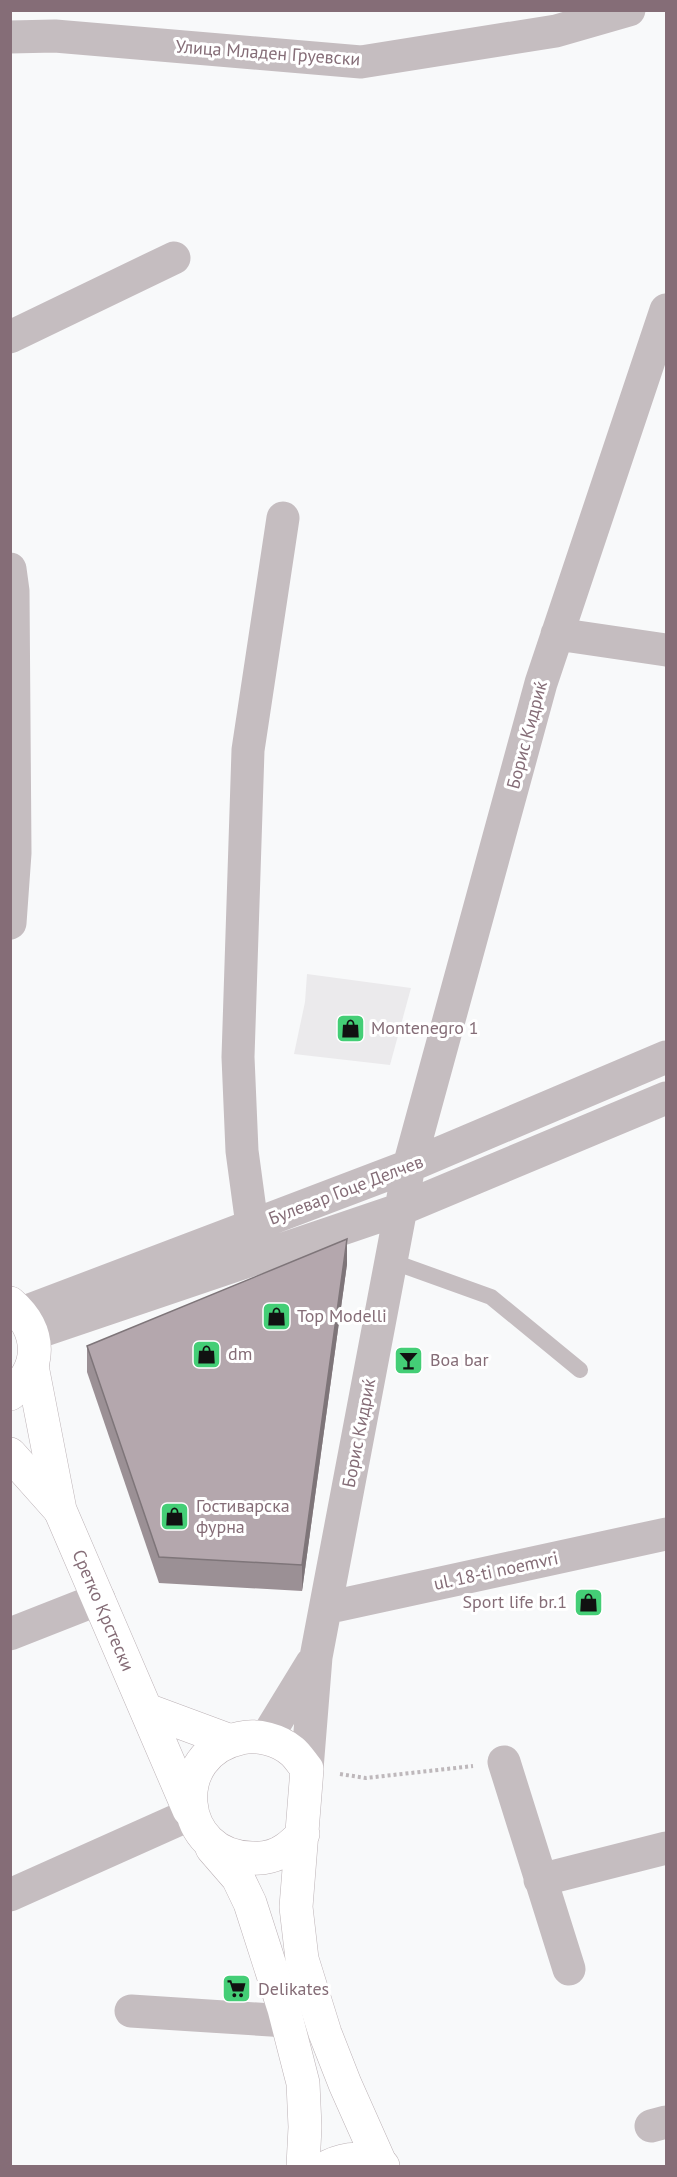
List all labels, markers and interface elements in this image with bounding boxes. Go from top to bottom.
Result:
street label: Улица Младен Груевски [175,35,361,70]
street label: Борис Кидриќ [501,678,552,791]
shop icon: Montenegro 1 [334,1012,366,1044]
place label: Montenegro 1 [371,1016,479,1039]
street label: Булевар Гоце Делчев [265,1149,427,1230]
shop icon: Top Modelli [260,1300,292,1332]
place label: Top Modelli [297,1304,387,1327]
shop icon: dm [191,1338,223,1370]
place label: dm [228,1342,252,1365]
bar icon: Boa bar [393,1344,425,1376]
place label: Boa bar [430,1348,489,1371]
street label: Борис Кидриќ [337,1376,380,1489]
place label: Гостиварска фурна [196,1494,290,1538]
shop icon: Гостиварска фурна [159,1500,191,1532]
street label: Сретко Крстески [67,1546,140,1675]
street label: ul. 18-ti noemvri [431,1546,560,1595]
shop icon: Sport life br.1 [572,1586,604,1618]
place label: Sport life br.1 [462,1590,567,1613]
supermarket icon: Delikates [221,1973,253,2005]
place label: Delikates [258,1977,329,2000]

